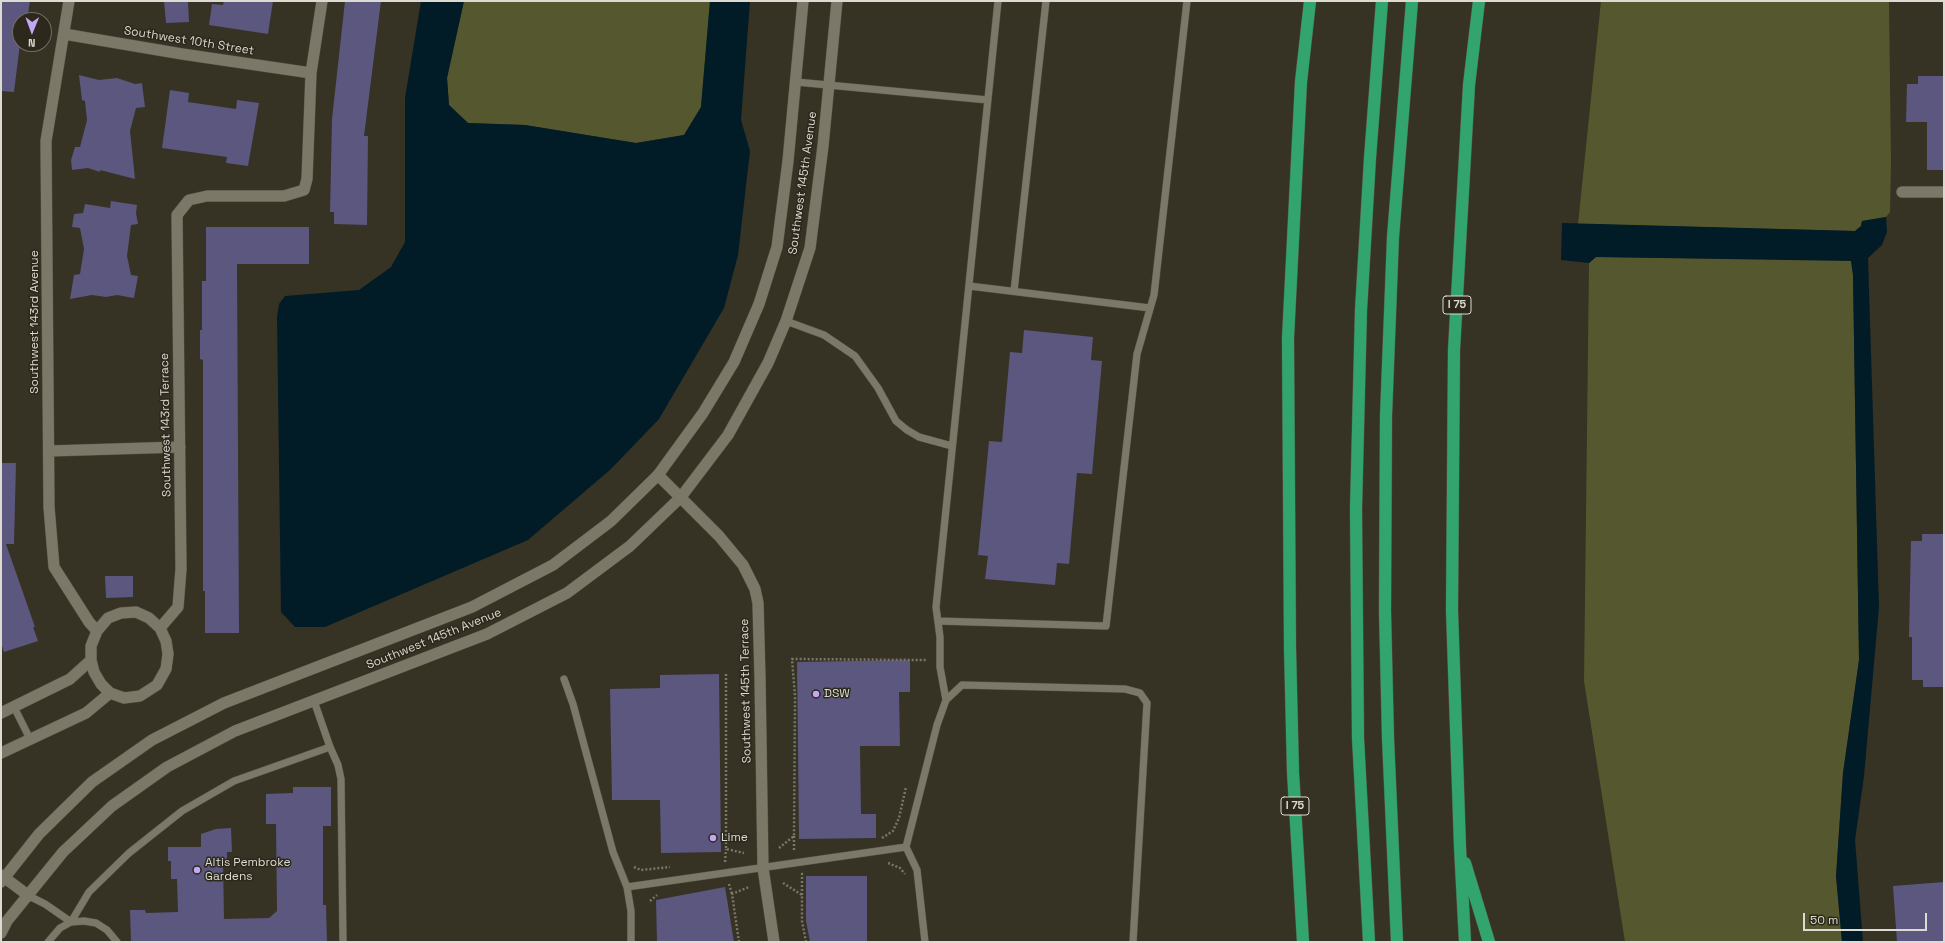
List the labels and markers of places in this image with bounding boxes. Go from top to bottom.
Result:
place label: DSW [824,687,850,701]
marker: DSW [811,689,821,699]
place label: Lime [721,831,748,845]
marker: Lime [708,833,718,843]
place label: Altis Pembroke Gardens [205,856,291,884]
marker: Altis Pembroke Gardens [192,865,202,875]

